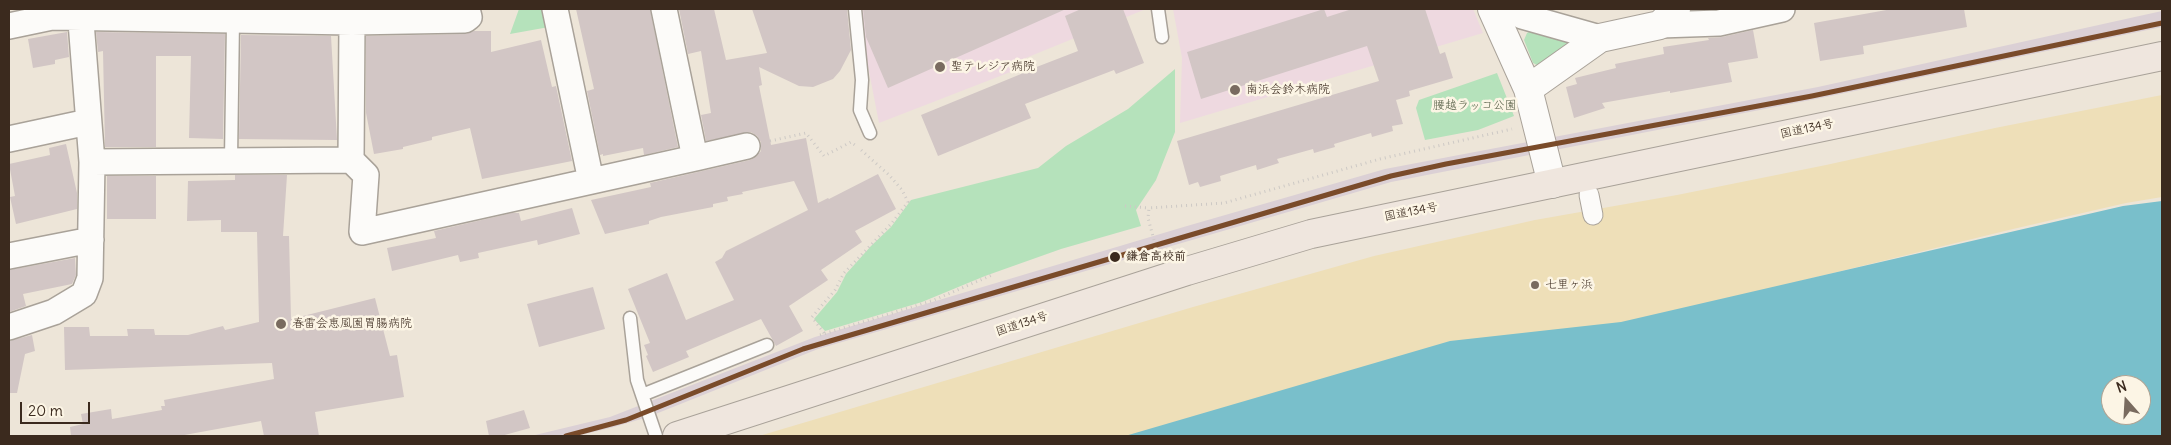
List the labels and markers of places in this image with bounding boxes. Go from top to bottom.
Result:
marker: 聖テレジア病院 [933,60,947,74]
place label: 聖テレジア病院 [951,60,1035,74]
marker: 南浜会鈴木病院 [1228,83,1242,97]
place label: 南浜会鈴木病院 [1246,83,1330,97]
marker: 鎌倉高校前 [1108,250,1122,264]
place label: 鎌倉高校前 [1126,250,1186,264]
place label: 七里ヶ浜 [1545,278,1593,292]
marker: 七里ヶ浜 [1529,279,1541,291]
marker: 春雷会恵風園胃腸病院 [274,317,288,331]
place label: 春雷会恵風園胃腸病院 [292,317,412,331]

